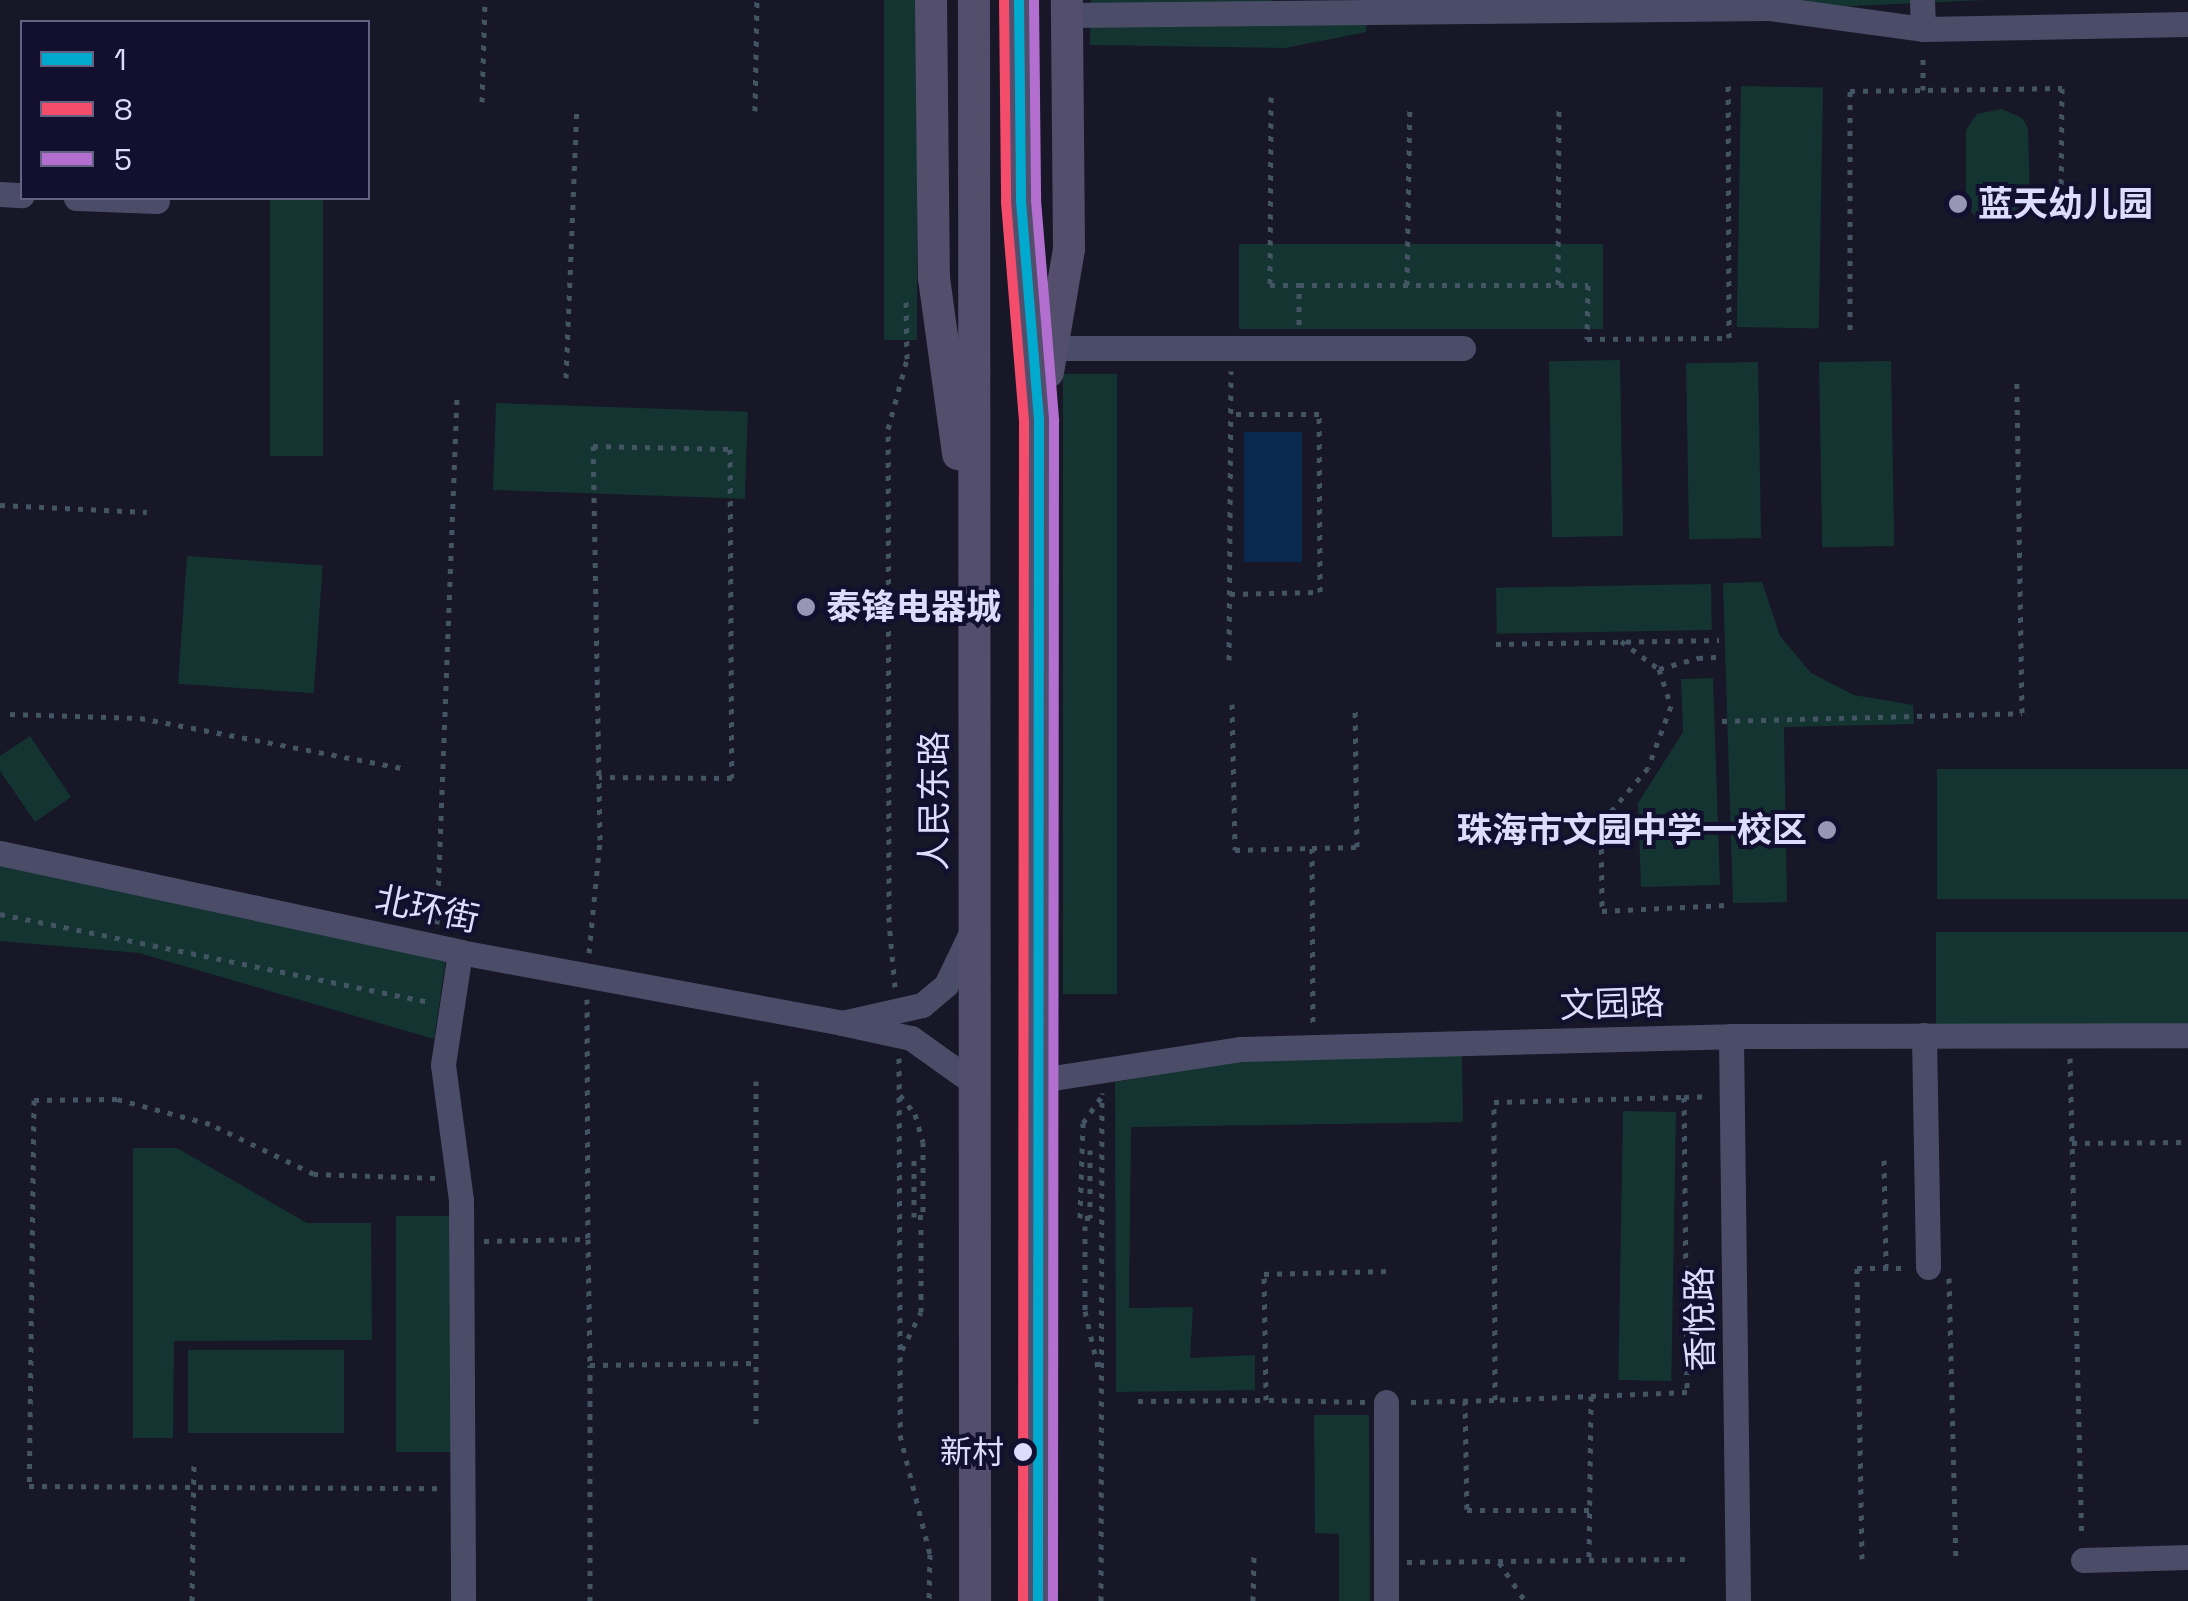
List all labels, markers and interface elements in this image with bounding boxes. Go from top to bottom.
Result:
legend [20,20,370,200]
text: 1 [114,40,127,79]
text: 8 [114,90,133,129]
text: 5 [114,140,132,179]
place label: 蓝天幼儿园 [1978,183,2153,225]
marker: 蓝天幼儿园 [1947,193,1969,215]
place label: 泰锋电器城 [826,586,1001,628]
marker: 泰锋电器城 [795,596,817,618]
street label: 人民东路 [913,731,955,871]
place label: 珠海市文园中学一校区 [1457,809,1807,851]
marker: 珠海市文园中学一校区 [1816,819,1838,841]
street label: 北环街 [371,878,483,940]
street label: 文园路 [1559,981,1665,1027]
street label: 香悅路 [1678,1266,1722,1372]
place label: 新村 [940,1433,1004,1471]
marker: 新村 [1013,1442,1033,1462]

